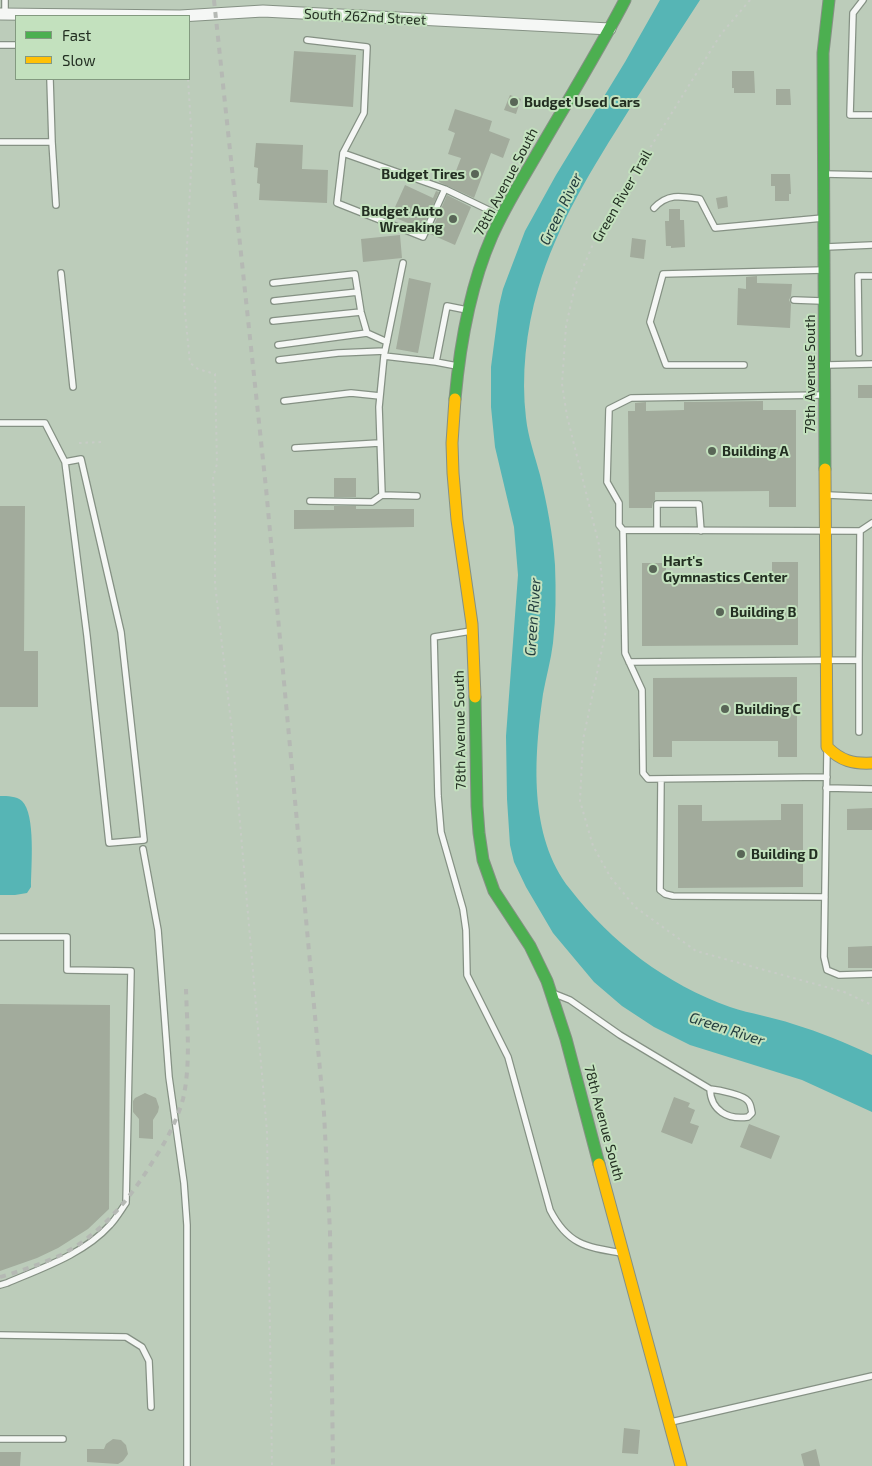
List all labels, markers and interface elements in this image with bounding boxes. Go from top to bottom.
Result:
street label: South 262nd Street [303,5,427,29]
legend [15,15,190,80]
text: Fast [62,26,91,44]
text: Slow [62,51,96,69]
place label: Budget Used Cars [524,94,640,110]
marker: Budget Used Cars [508,96,520,108]
street label: 78th Avenue South [471,125,541,239]
street label: Green River Trail [589,147,655,245]
place label: Budget Tires [381,166,465,182]
marker: Budget Tires [469,168,481,180]
water label: Green River [536,170,586,248]
place label: Budget Auto Wreaking [361,203,443,236]
marker: Budget Auto Wreaking [447,213,459,225]
street label: 79th Avenue South [802,314,818,434]
place label: Building A [722,443,789,459]
marker: Building A [706,445,718,457]
place label: Hart's Gymnastics Center [663,553,788,586]
marker: Hart's Gymnastics Center [647,563,659,575]
water label: Green River [521,577,545,657]
place label: Building B [730,604,796,620]
marker: Building B [714,606,726,618]
street label: 78th Avenue South [451,670,469,790]
place label: Building C [735,701,801,717]
marker: Building C [719,703,731,715]
place label: Building D [751,846,818,862]
marker: Building D [735,848,747,860]
water label: Green River [687,1008,767,1050]
street label: 78th Avenue South [580,1063,628,1183]

